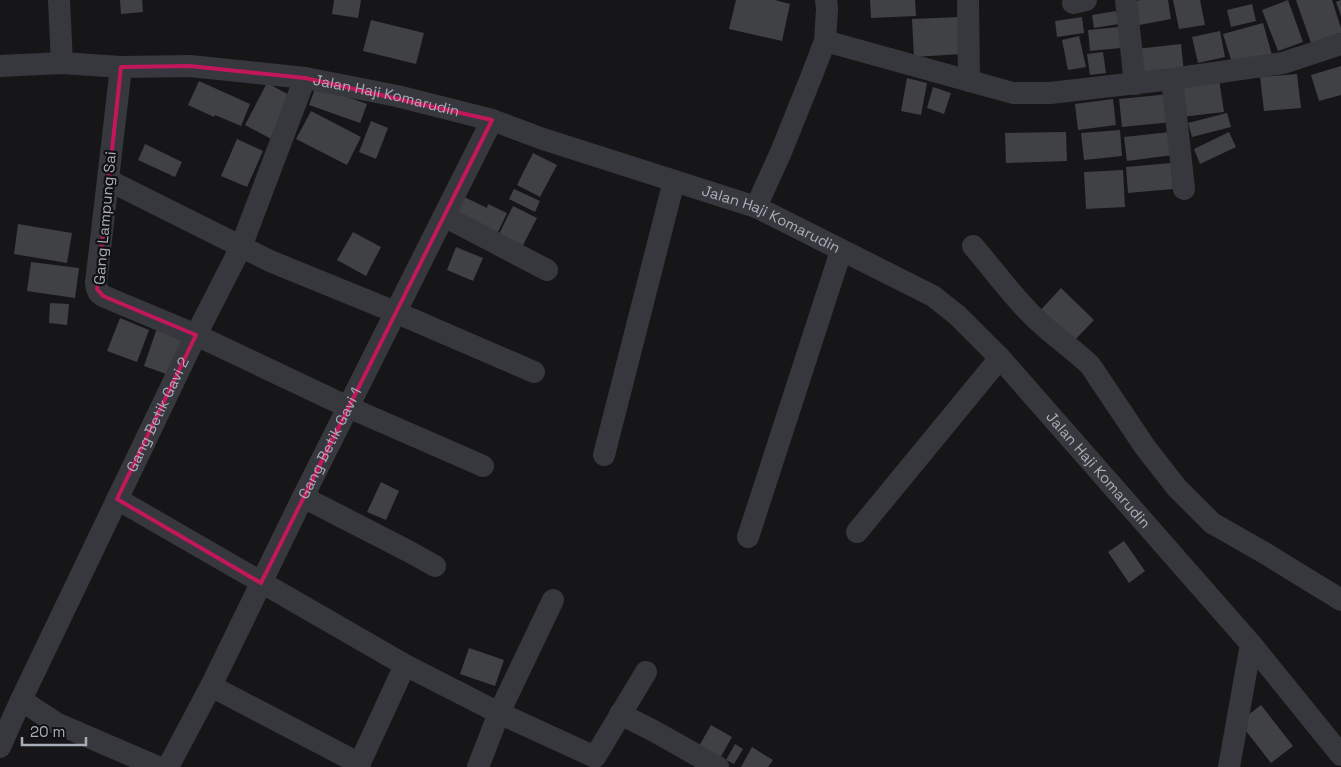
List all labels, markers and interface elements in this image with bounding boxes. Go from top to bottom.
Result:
street label: Jalan Haji Komarudin [312,70,462,120]
street label: Gang Lampung Sai [89,150,120,285]
street label: Jalan Haji Komarudin [700,180,844,257]
street label: Gang Betik Gavi 2 [122,354,193,475]
street label: Gang Betik Gavi 1 [294,384,365,502]
street label: Jalan Haji Komarudin [1042,407,1155,532]
scale bar [22,714,86,746]
text: 20 m [30,722,65,741]

